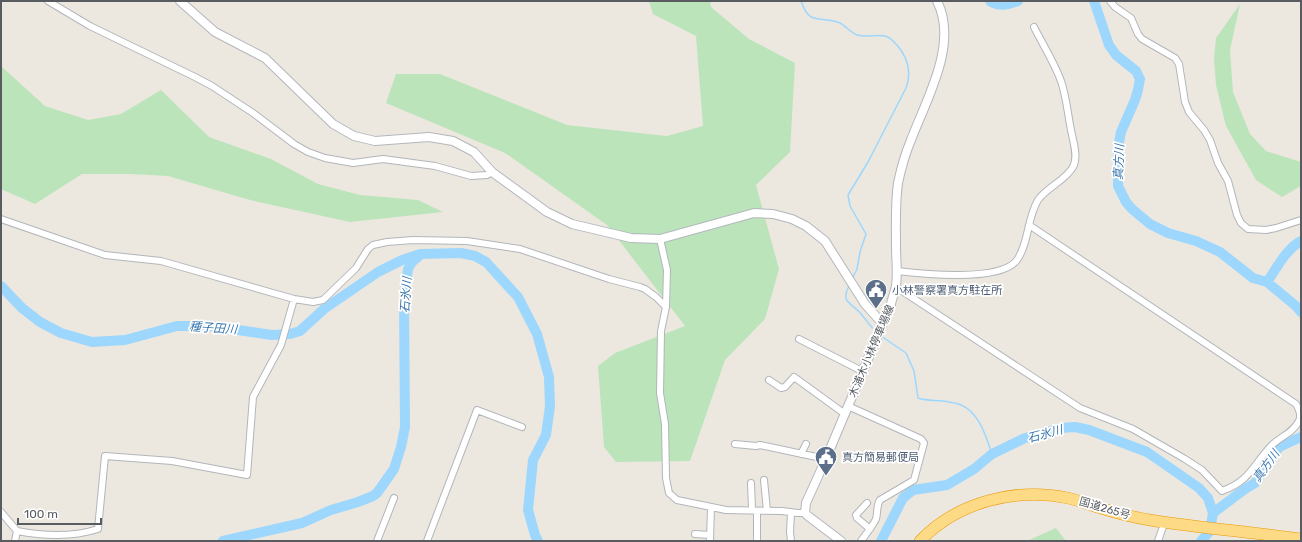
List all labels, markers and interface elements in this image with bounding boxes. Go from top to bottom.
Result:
water label: 真方川 [1111,142,1127,180]
water label: 石氷川 [398,275,414,313]
public building icon: 小林警察署真方駐在所 [863,277,889,310]
place label: 小林警察署真方駐在所 [892,284,1003,297]
street label: 木浦木小林停車場線 [846,303,897,399]
water label: 種子田川 [189,319,239,337]
water label: 石氷川 [1026,422,1066,445]
public building icon: 真方簡易郵便局 [813,444,839,477]
water label: 真方川 [1250,446,1283,485]
place label: 真方簡易郵便局 [842,451,919,464]
street label: 国道265号 [1078,495,1132,522]
scale bar [18,500,101,526]
text: 100 m [24,507,58,521]

